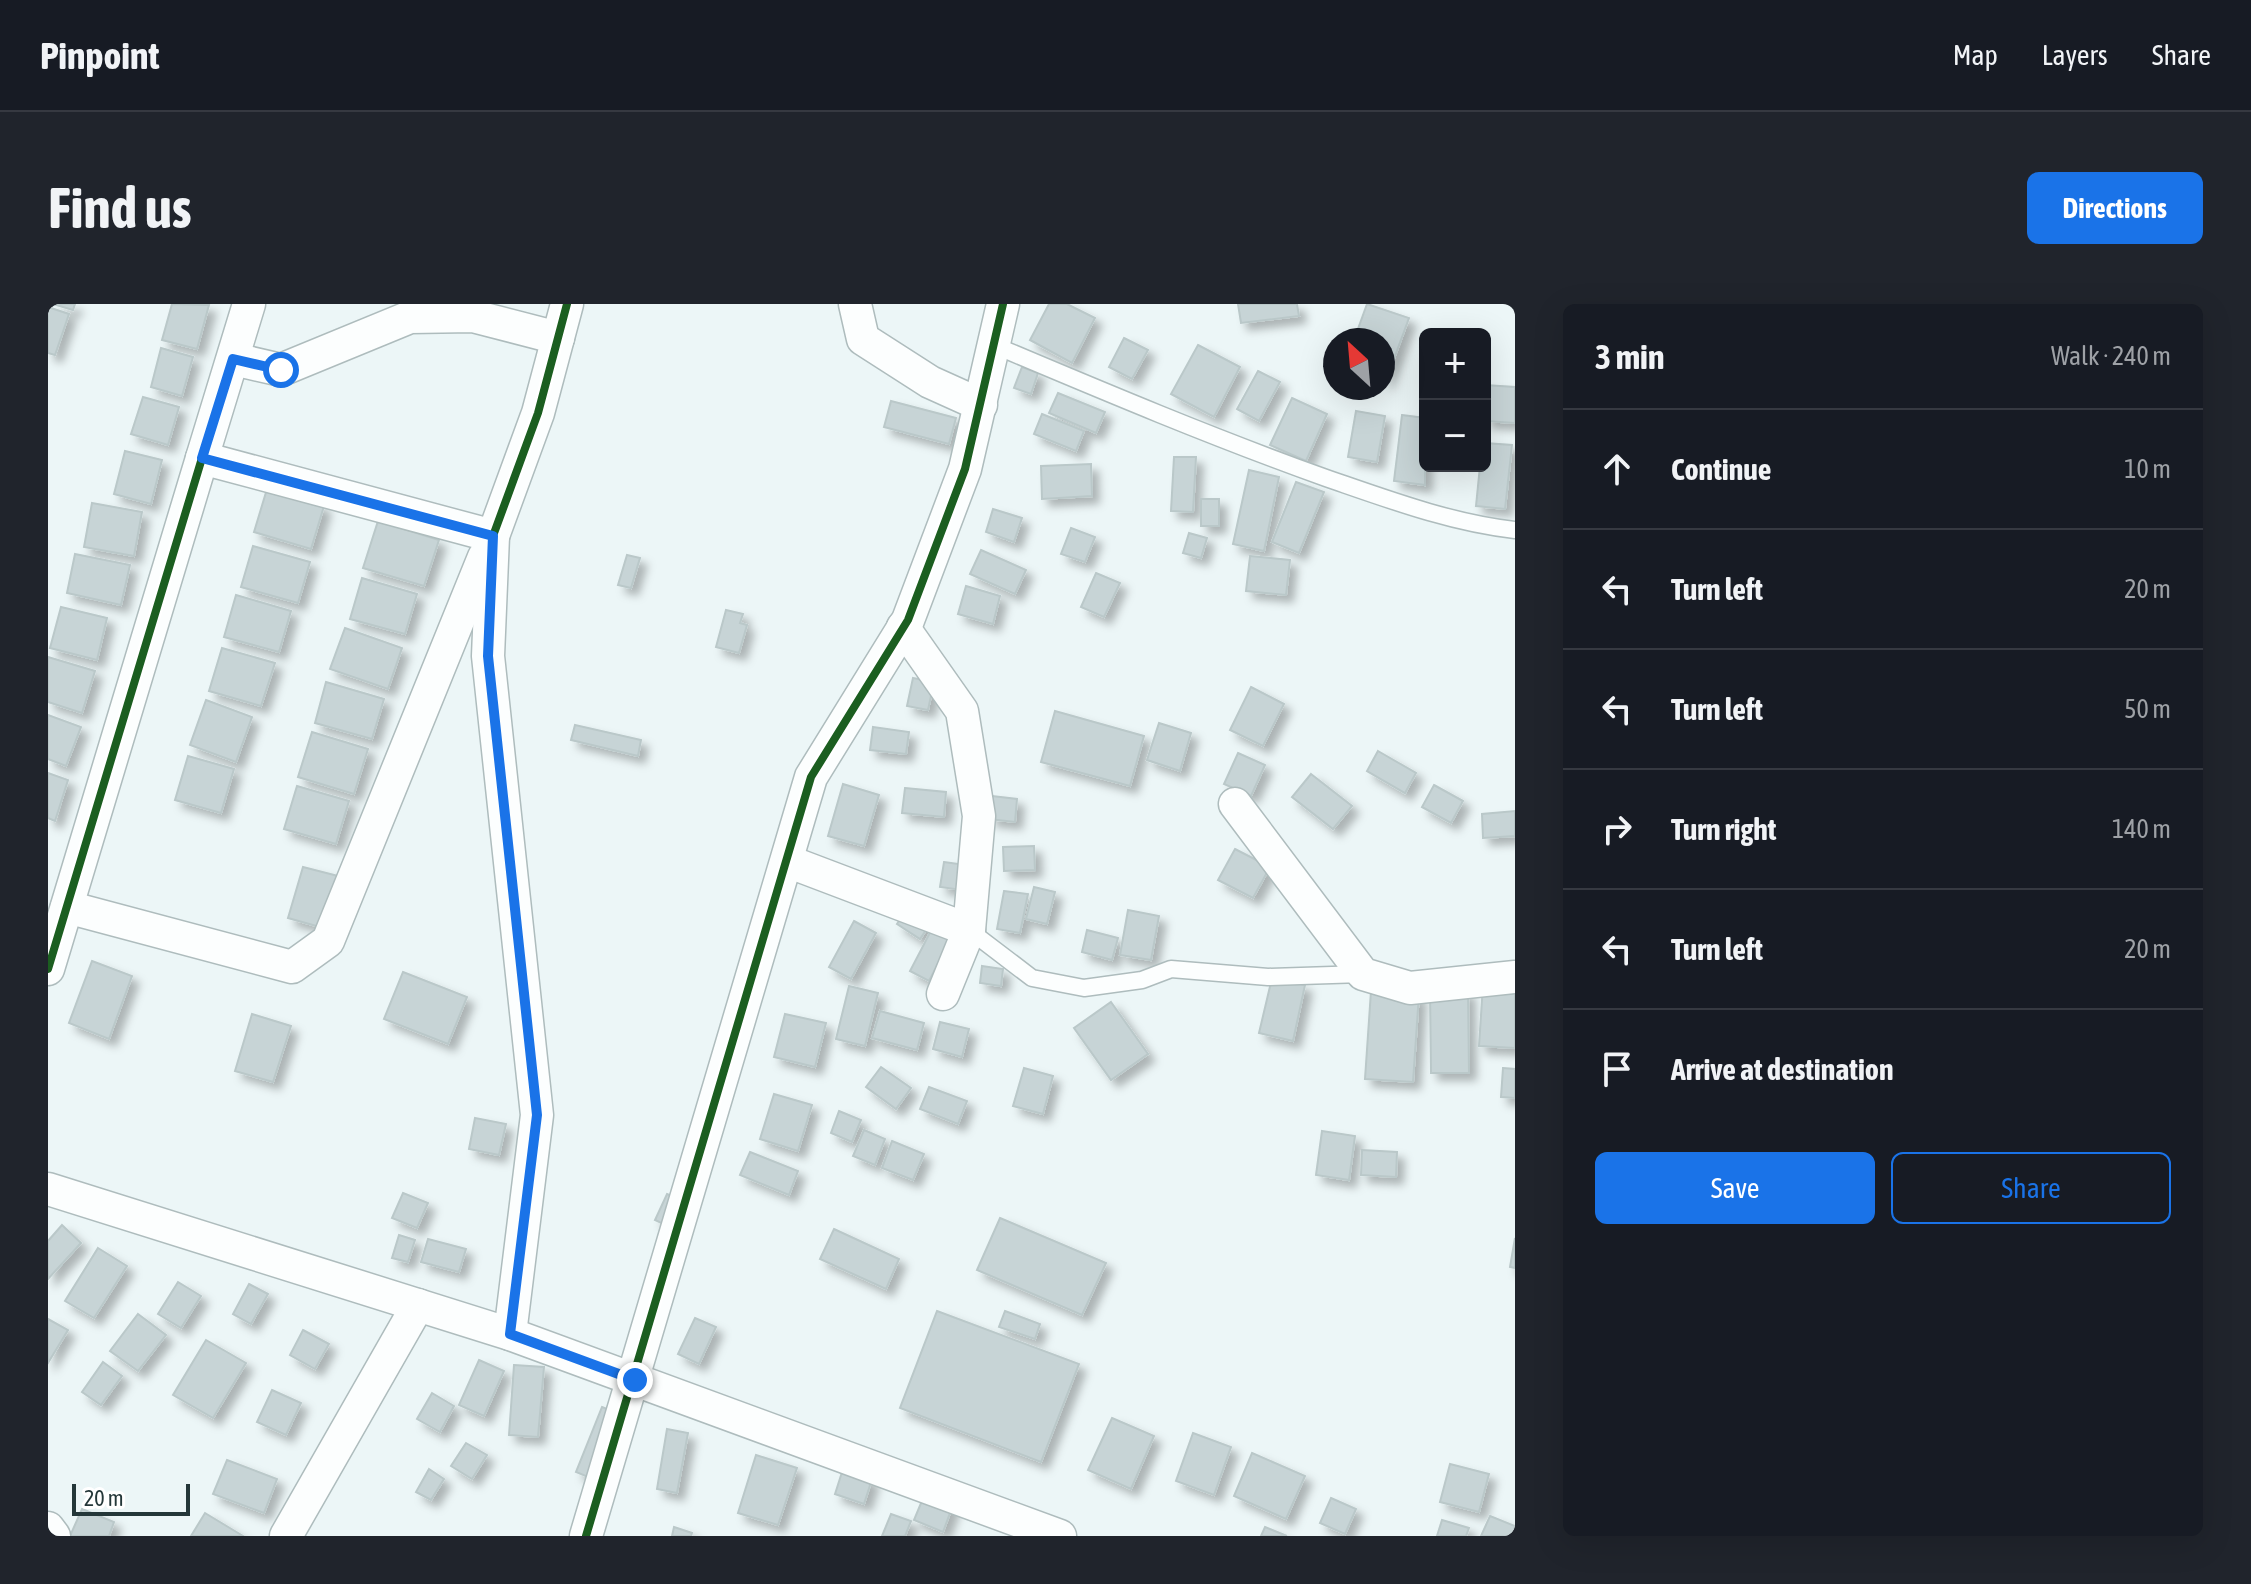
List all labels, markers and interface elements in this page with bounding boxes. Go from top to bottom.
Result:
text: Pinpoint [40,34,159,77]
text: Map [1953,39,1998,71]
text: Layers [2042,39,2108,71]
text: Share [2152,39,2211,71]
button: Directions [2027,172,2203,244]
text: Find us [48,176,192,240]
north arrow [1323,328,1395,400]
map controls [1419,328,1491,472]
button: + [1419,328,1491,400]
text: 3 min [1595,337,1664,376]
text: Walk · 240 m [2051,341,2171,371]
route start [263,352,299,388]
button: − [1419,400,1491,472]
icon: ahead [1595,447,1639,491]
text: Continue [1671,452,1771,486]
text: 10 m [2124,454,2171,484]
icon: left [1595,567,1639,611]
text: Turn left [1671,572,1763,606]
text: 20 m [2124,574,2171,604]
icon: left [1595,687,1639,731]
text: Turn left [1671,692,1763,726]
text: 50 m [2124,694,2171,724]
icon: right [1595,807,1639,851]
text: Turn right [1671,812,1777,846]
text: 140 m [2112,814,2171,844]
icon: left [1595,927,1639,971]
text: Turn left [1671,932,1763,966]
text: 20 m [2124,934,2171,964]
icon: arrive [1595,1047,1639,1091]
text: Arrive at destination [1671,1052,1893,1086]
button: Save [1595,1152,1875,1224]
button: Share [1891,1152,2171,1224]
route end [617,1362,653,1398]
scale bar [72,1480,190,1516]
text: 20 m [84,1485,124,1511]

